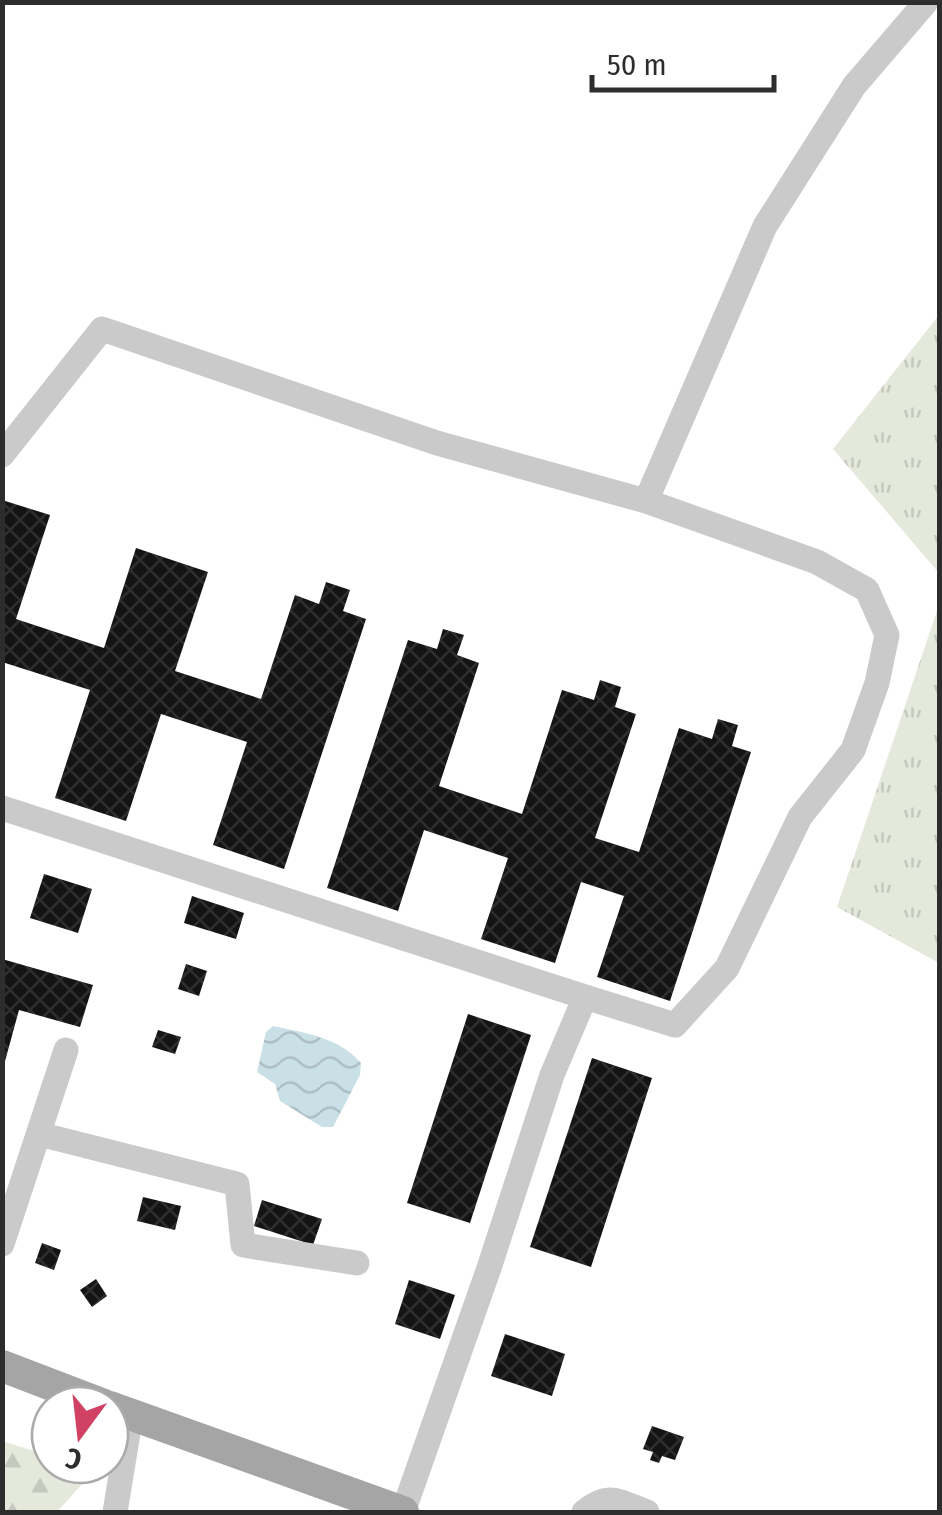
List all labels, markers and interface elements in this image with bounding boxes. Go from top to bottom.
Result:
scale bar [592,30,774,92]
text: 50 m [607,47,667,83]
north arrow [30,1385,130,1485]
text: С [62,1441,85,1477]

